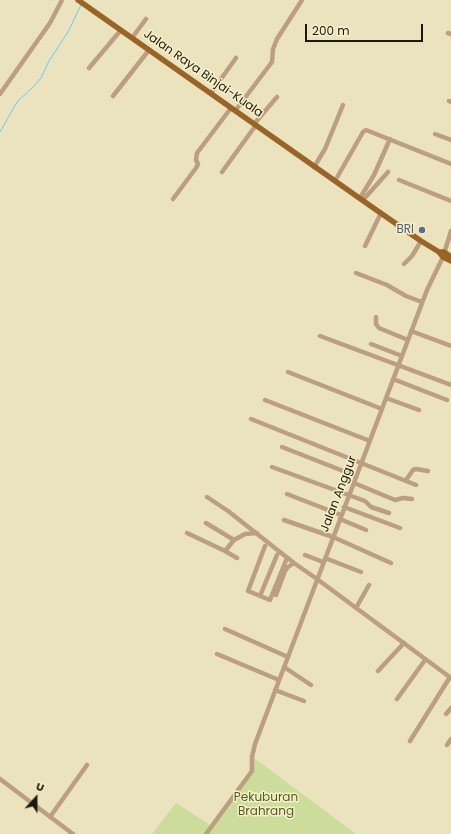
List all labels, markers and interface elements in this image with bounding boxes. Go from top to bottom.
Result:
scale bar [307,16,425,42]
text: 200 m [312,22,350,39]
street label: Jalan Raya Binjai-Kuala [140,27,266,121]
place label: BRI [396,223,414,237]
marker: BRI [417,225,427,235]
street label: Jalan Anggur [318,454,360,534]
north arrow [16,778,56,818]
text: U [34,778,47,796]
park label: Pekuburan Brahrang [234,791,298,819]

